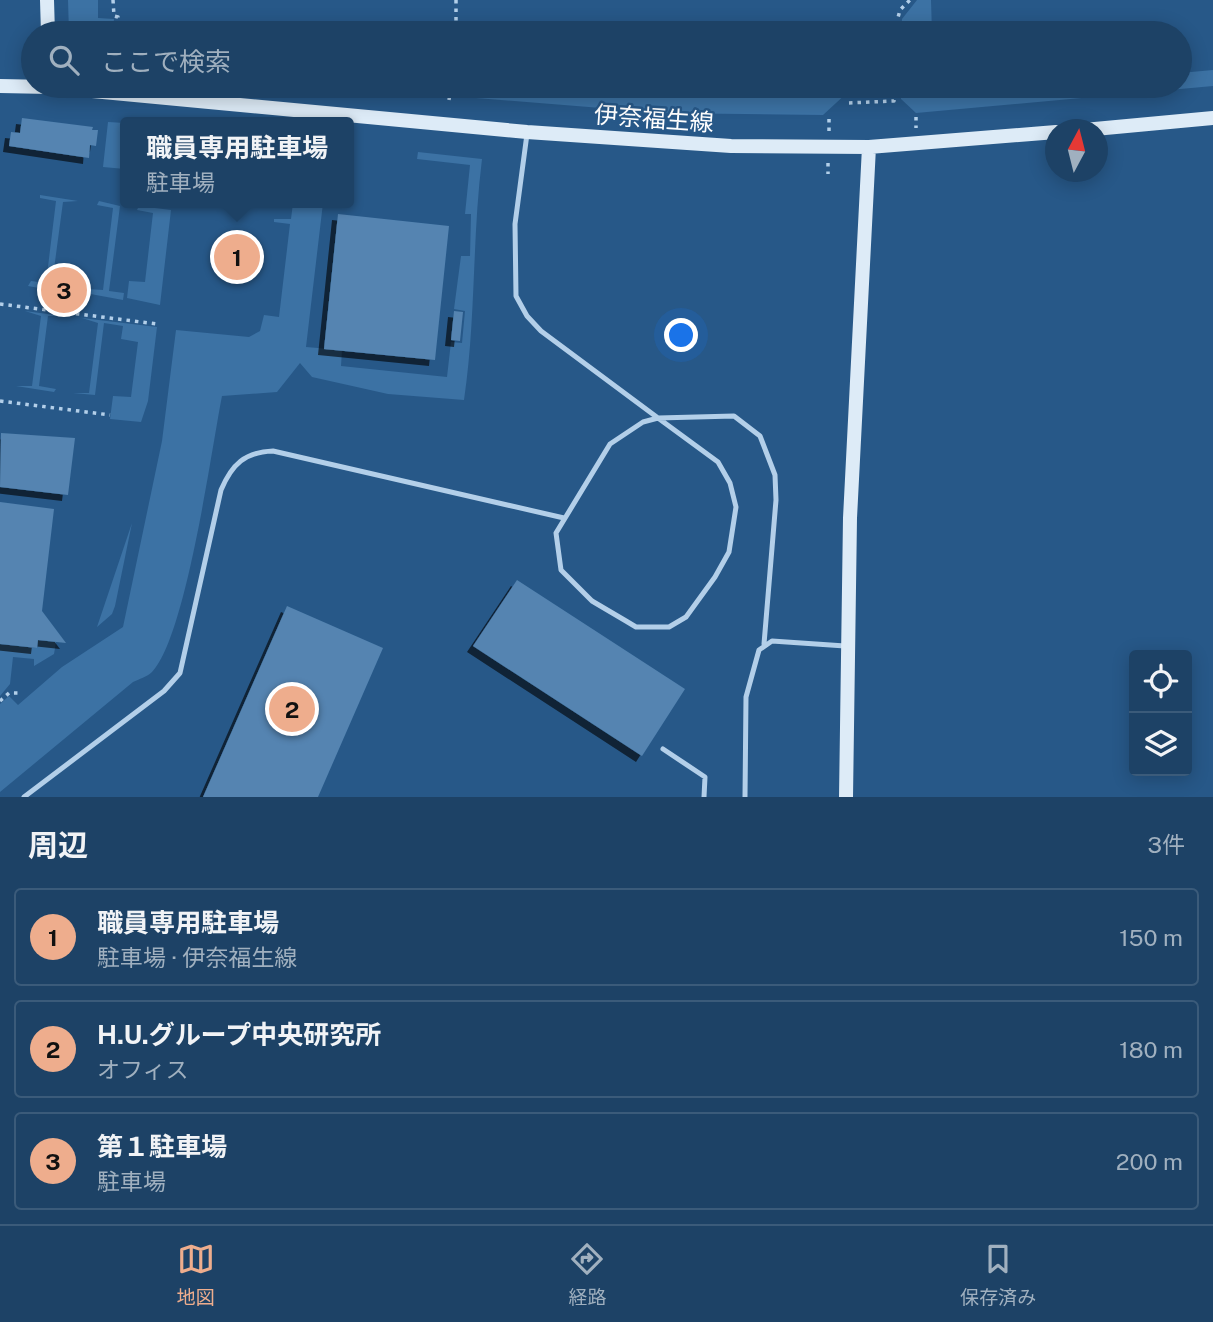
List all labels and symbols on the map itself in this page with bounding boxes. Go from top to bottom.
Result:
street label: 伊奈福生線 [593,100,715,136]
north arrow [1045,119,1108,182]
pin: 1 [214,231,260,283]
pin: 3 [41,264,87,316]
your location [664,318,698,352]
pin: 2 [269,683,315,735]

